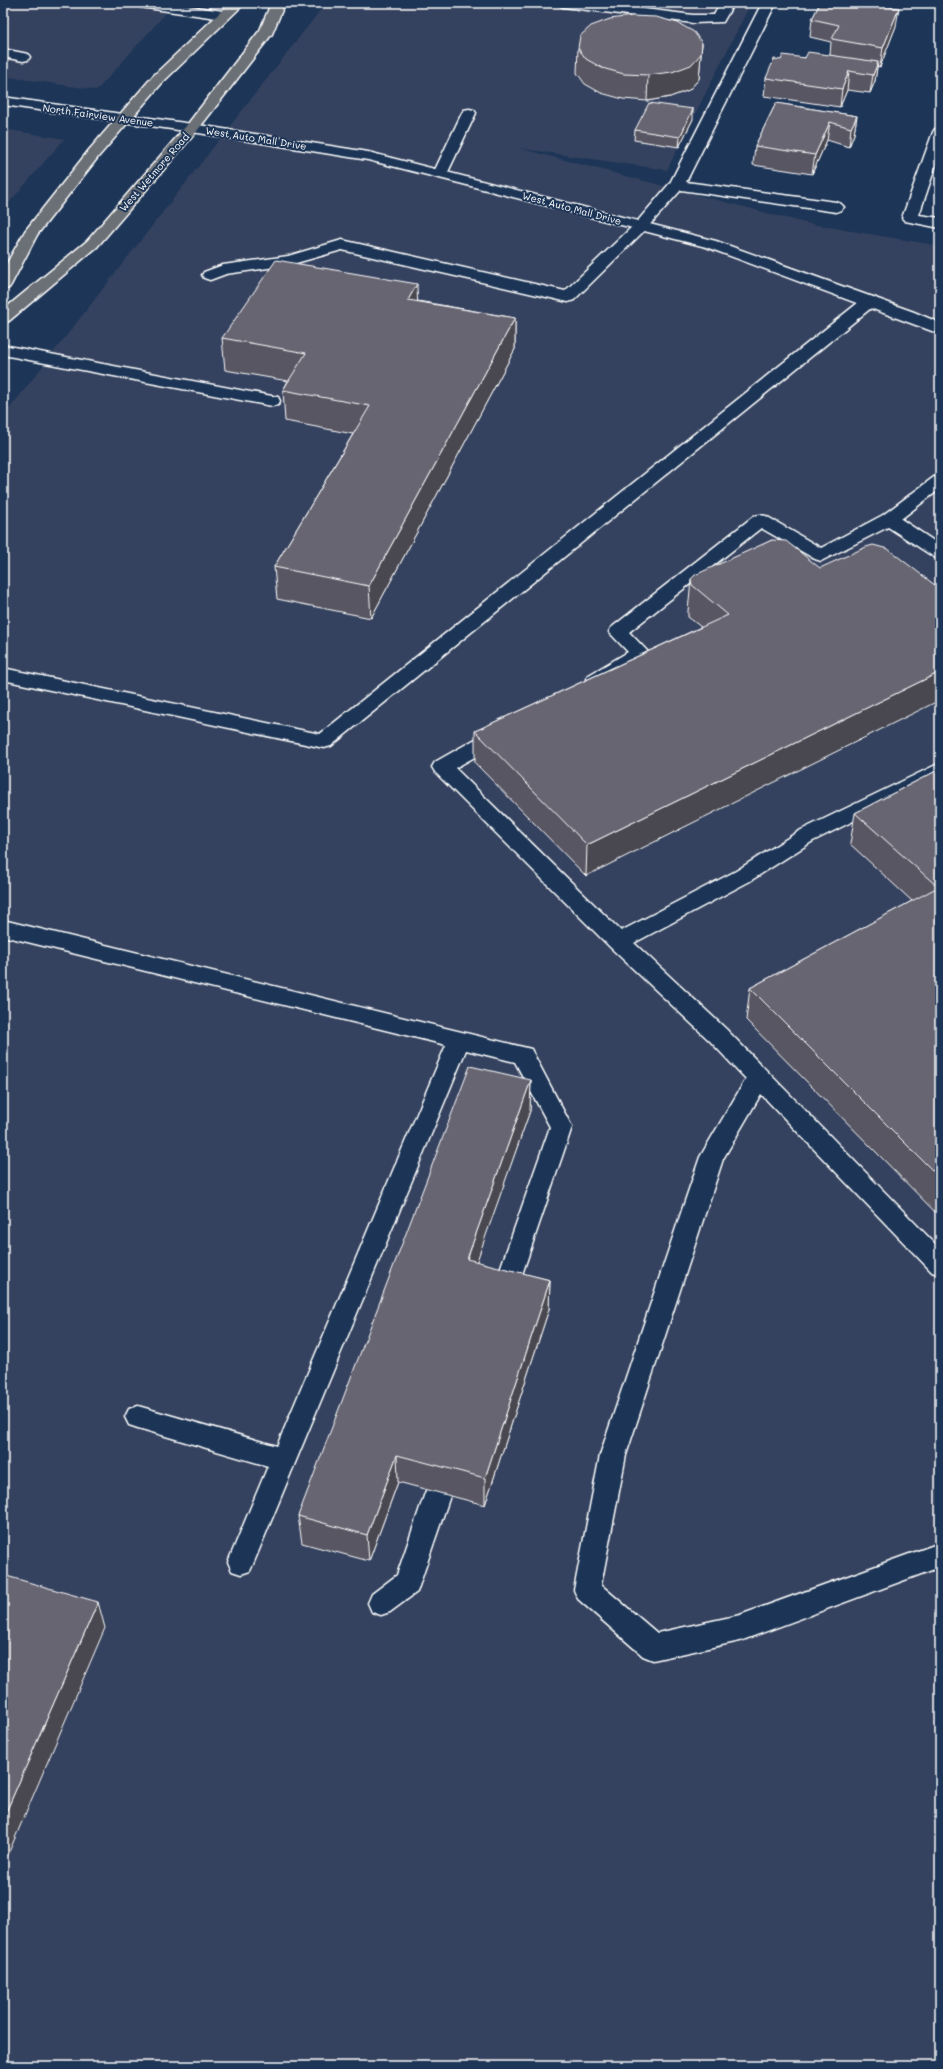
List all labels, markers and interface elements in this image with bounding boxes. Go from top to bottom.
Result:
street label: North Fairview Avenue [42,100,154,130]
street label: West Auto Mall Drive [204,123,308,153]
street label: West Wetmore Road [116,130,192,214]
street label: West Auto Mall Drive [521,188,623,228]

